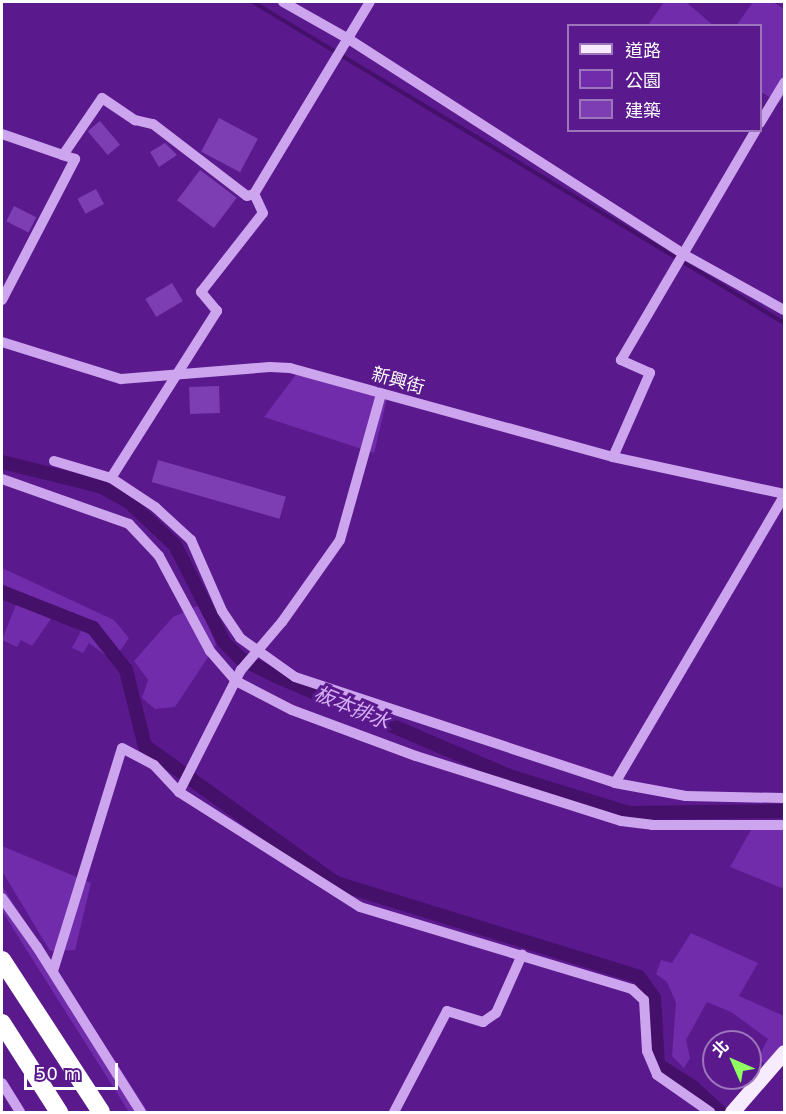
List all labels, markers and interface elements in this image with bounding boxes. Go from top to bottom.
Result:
legend [567,24,762,132]
text: 道路 [625,40,661,61]
text: 公園 [625,70,661,91]
text: 建築 [625,100,661,121]
street label: 新興街 [369,363,427,399]
water label: 板本排水 [310,681,394,735]
north arrow [702,1030,762,1090]
text: 北 [708,1036,733,1061]
scale bar [27,1051,122,1089]
text: 50 m [35,1063,81,1084]

